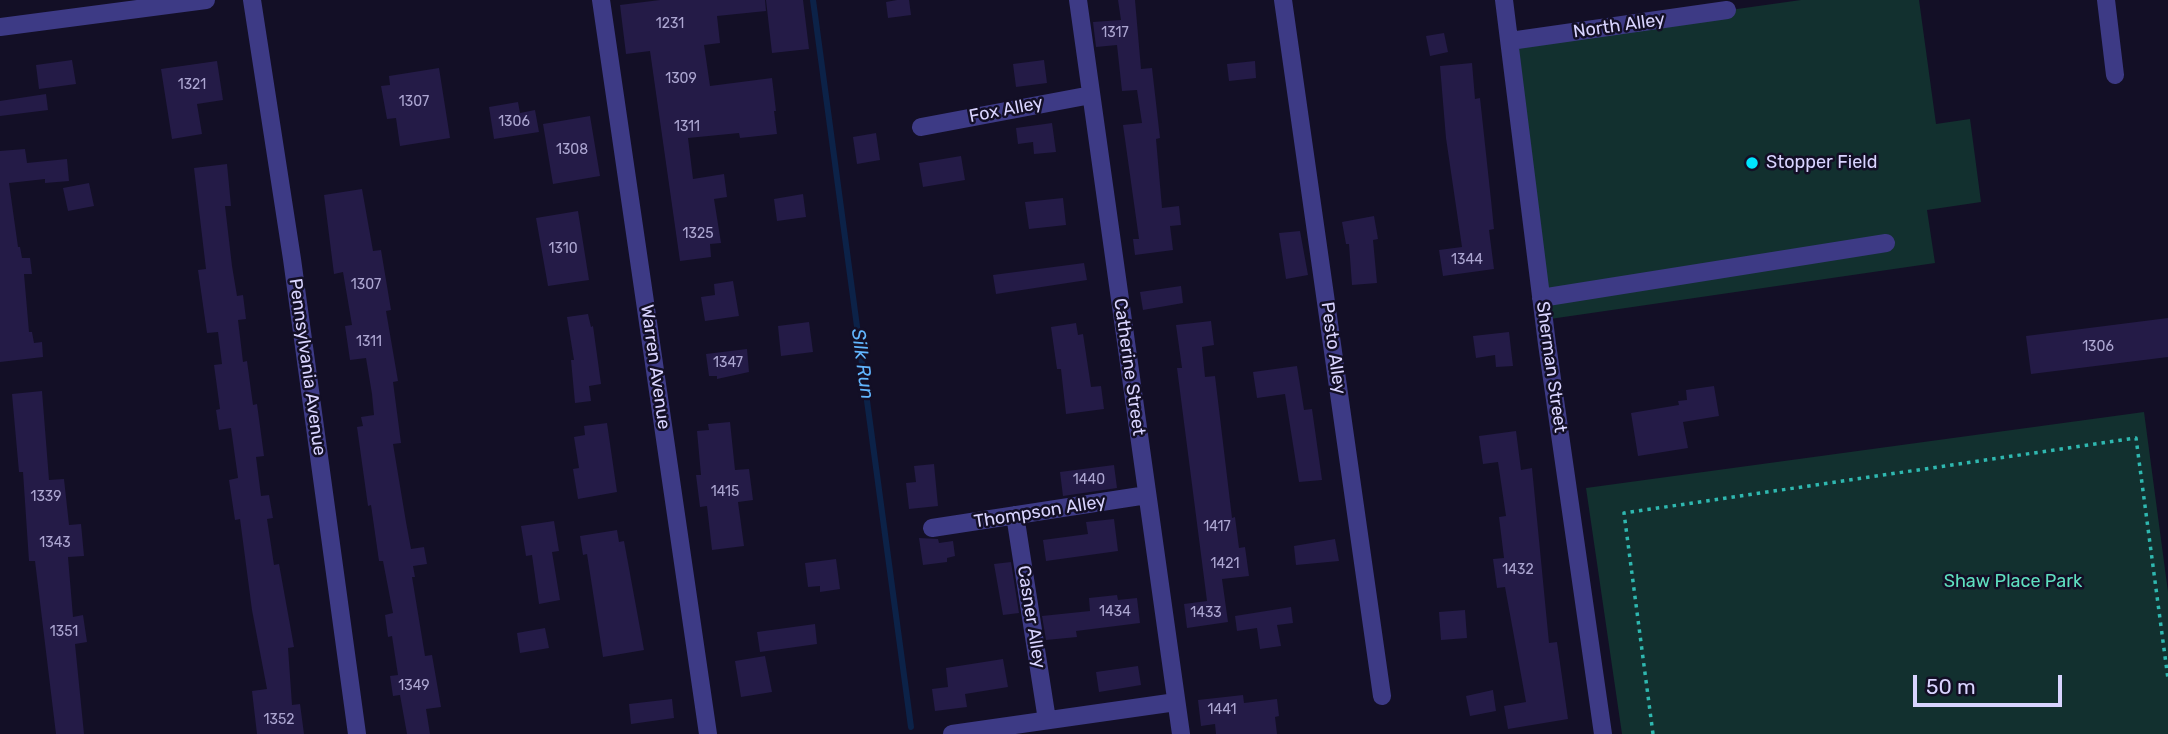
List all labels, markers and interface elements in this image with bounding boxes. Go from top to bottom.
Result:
street label: North Alley [1572,9,1666,43]
house number: 1231 [656,16,684,32]
house number: 1317 [1101,25,1129,41]
house number: 1309 [665,71,697,87]
house number: 1321 [178,77,206,93]
street label: Fox Alley [967,92,1045,128]
house number: 1307 [399,94,429,110]
house number: 1306 [498,114,530,130]
house number: 1311 [674,119,700,135]
house number: 1308 [556,142,588,158]
place label: Stopper Field [1766,152,1877,174]
marker: Stopper Field [1744,155,1760,171]
house number: 1325 [683,226,713,242]
house number: 1310 [548,241,578,257]
house number: 1344 [1451,252,1483,268]
street label: Pennsylvania Avenue [284,277,330,457]
house number: 1307 [351,277,381,293]
street label: Catherine Street [1109,297,1149,437]
street label: Pesto Alley [1316,300,1350,396]
street label: Sherman Street [1531,300,1571,434]
street label: Warren Avenue [636,303,674,431]
water label: Silk Run [846,327,878,401]
house number: 1311 [356,334,382,350]
house number: 1306 [2082,339,2114,355]
house number: 1347 [713,355,743,371]
house number: 1440 [1073,472,1105,488]
house number: 1415 [711,484,739,500]
house number: 1339 [30,489,62,505]
street label: Thompson Alley [972,491,1108,533]
house number: 1417 [1203,519,1231,535]
house number: 1343 [39,535,71,551]
house number: 1421 [1211,556,1239,572]
house number: 1432 [1502,562,1534,578]
street label: Casner Alley [1012,564,1050,670]
park label: Shaw Place Park [1944,571,2082,593]
house number: 1434 [1099,604,1131,620]
house number: 1433 [1190,605,1222,621]
house number: 1351 [50,624,78,640]
scale bar [1916,660,2065,704]
text: 50 m [1926,674,1976,699]
house number: 1349 [398,678,430,694]
house number: 1441 [1207,702,1237,718]
house number: 1352 [264,712,294,728]

